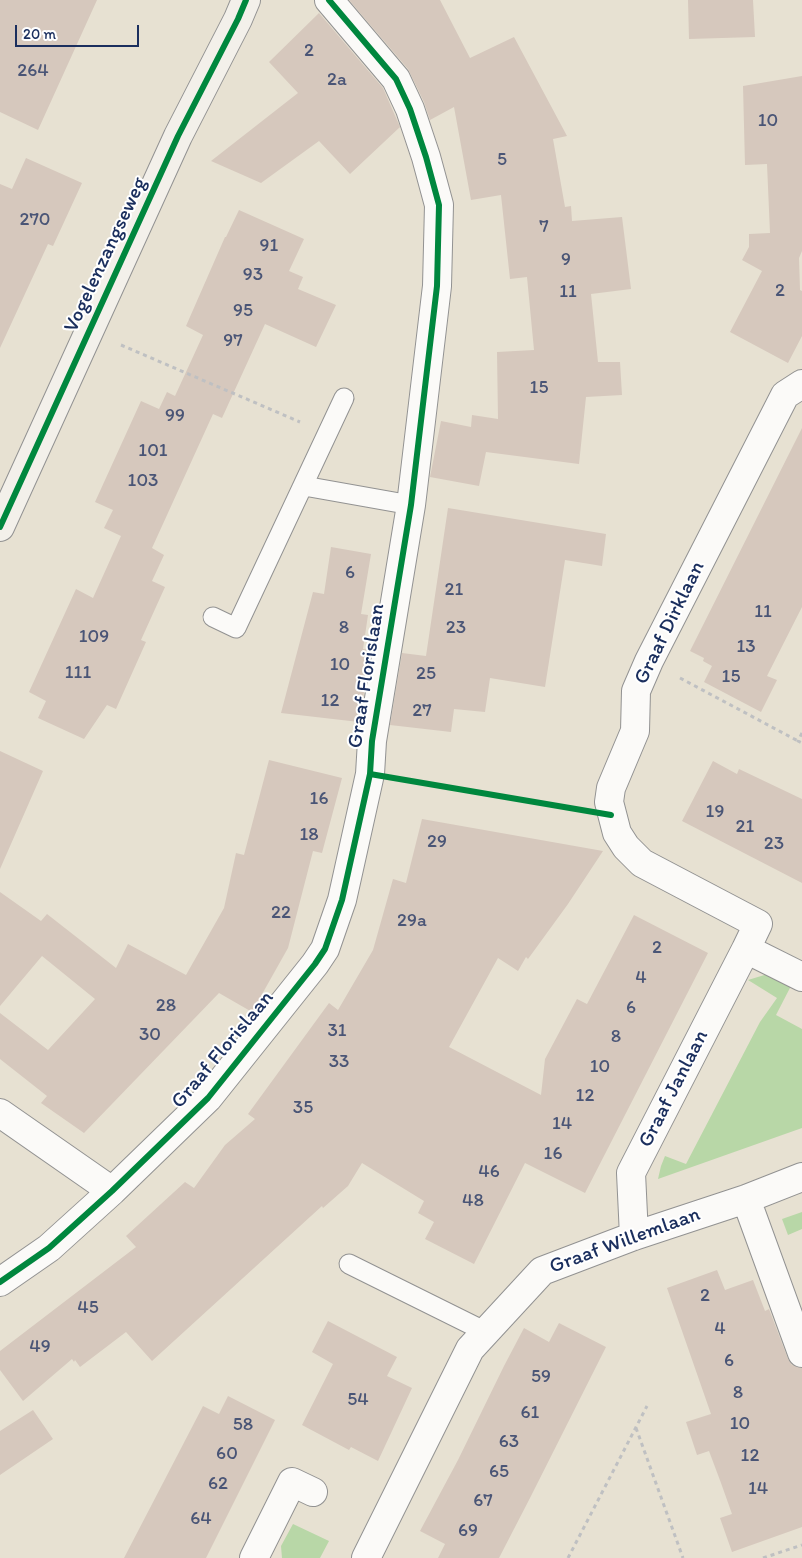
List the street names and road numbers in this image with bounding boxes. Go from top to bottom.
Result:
street label: Vogelenzangseweg [59,173,153,337]
street label: Graaf Dirklaan [629,557,711,689]
street label: Graaf Florislaan [343,602,391,750]
street label: Graaf Florislaan [166,986,280,1114]
street label: Graaf Janlaan [634,1026,714,1152]
street label: Graaf Willemlaan [546,1202,704,1280]

